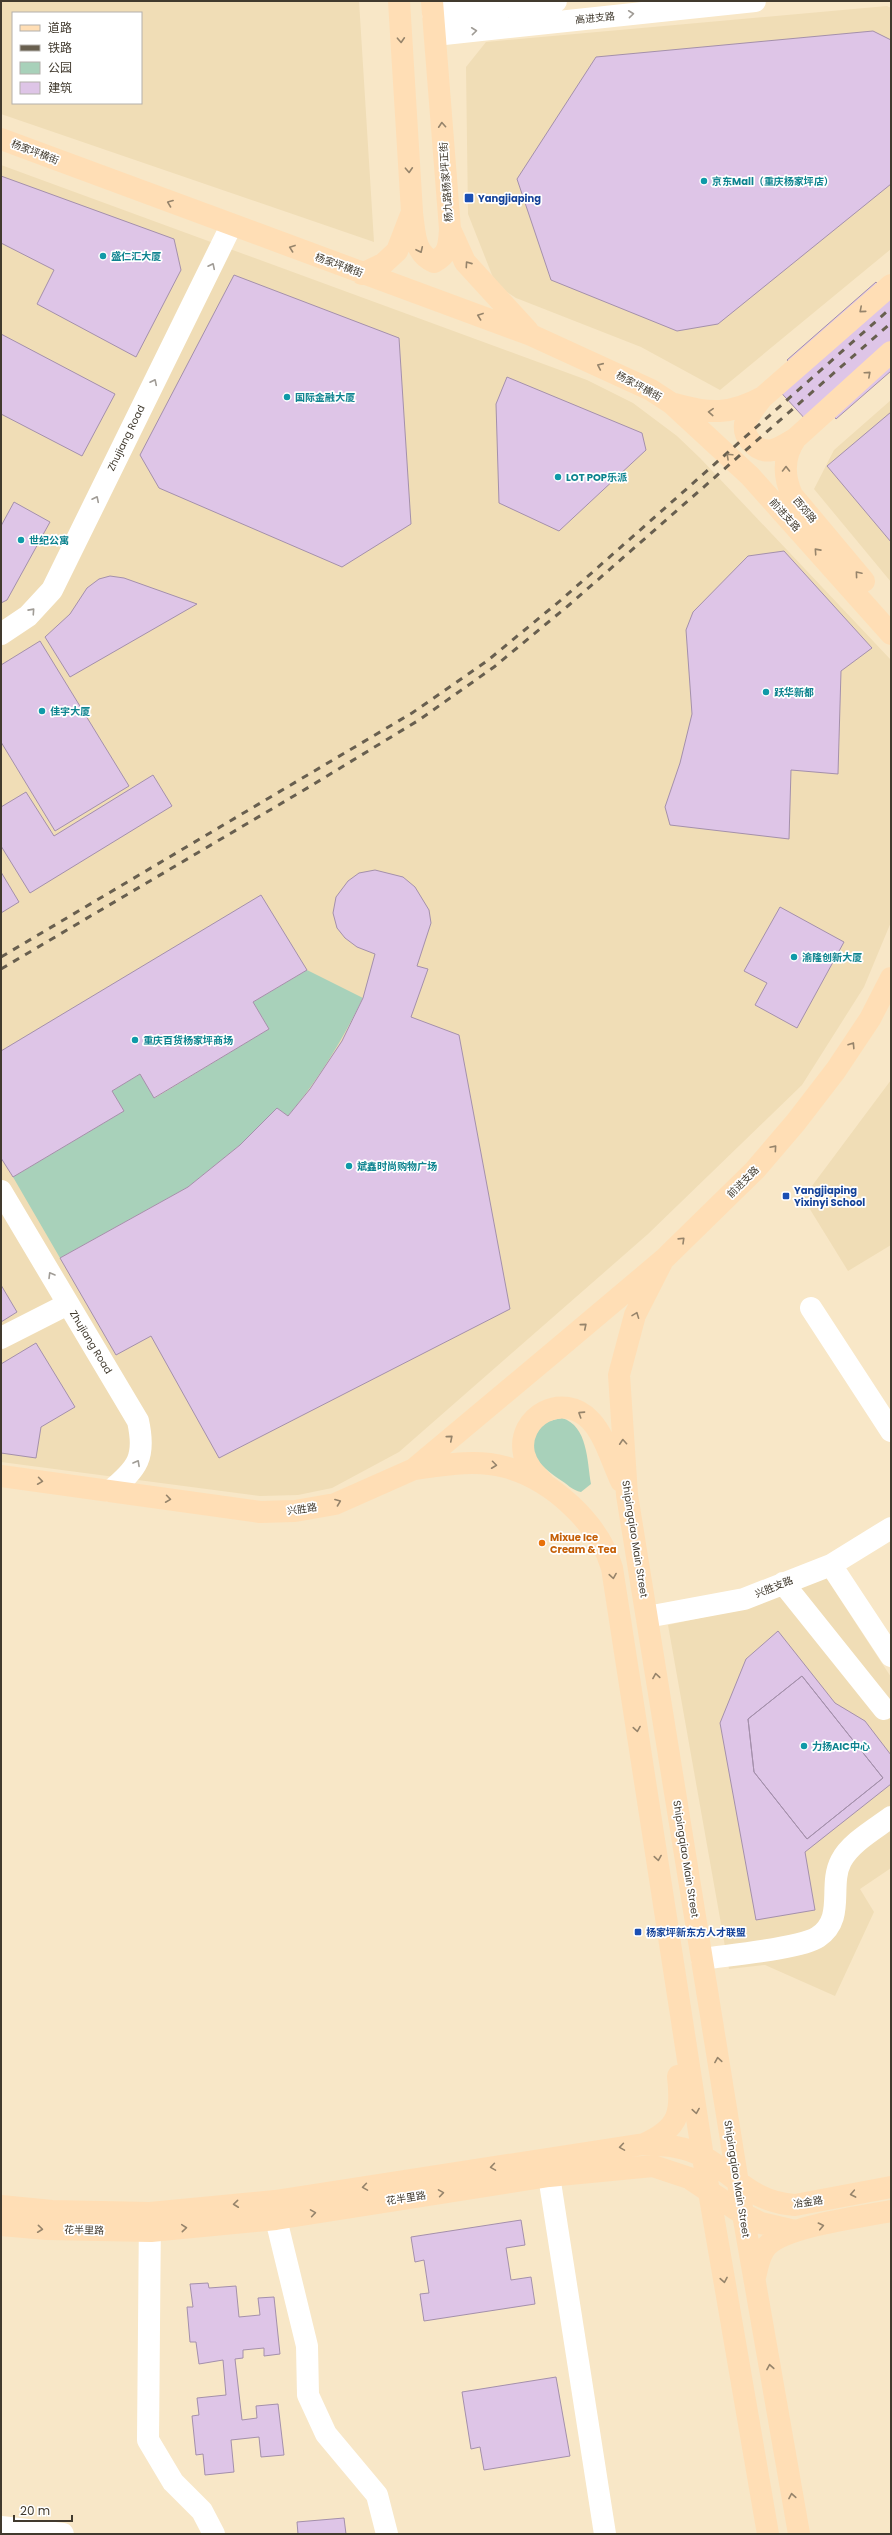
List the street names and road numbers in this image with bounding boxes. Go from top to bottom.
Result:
street label: 高进支路 [574,8,616,28]
street label: 杨家坪横街 [9,136,61,168]
street label: 杨九路杨家坪正街 [436,142,456,222]
street label: 杨家坪横街 [313,249,365,281]
street label: 杨家坪横街 [613,368,665,404]
street label: Zhujiang Road [104,402,148,474]
street label: 西郊路 [790,494,820,526]
street label: 前进支路 [766,495,804,535]
street label: 前进支路 [724,1163,762,1201]
street label: Zhujiang Road [66,1307,116,1377]
street label: Shipingqiao Main Street [618,1479,652,1599]
street label: 兴胜路 [286,1499,318,1519]
street label: 兴胜支路 [753,1573,795,1601]
street label: Shipingqiao Main Street [669,1799,703,1919]
street label: Shipingqiao Main Street [720,2119,754,2239]
street label: 花半里路 [385,2187,427,2209]
street label: 冶金路 [792,2192,824,2212]
street label: 花半里路 [64,2222,104,2238]

